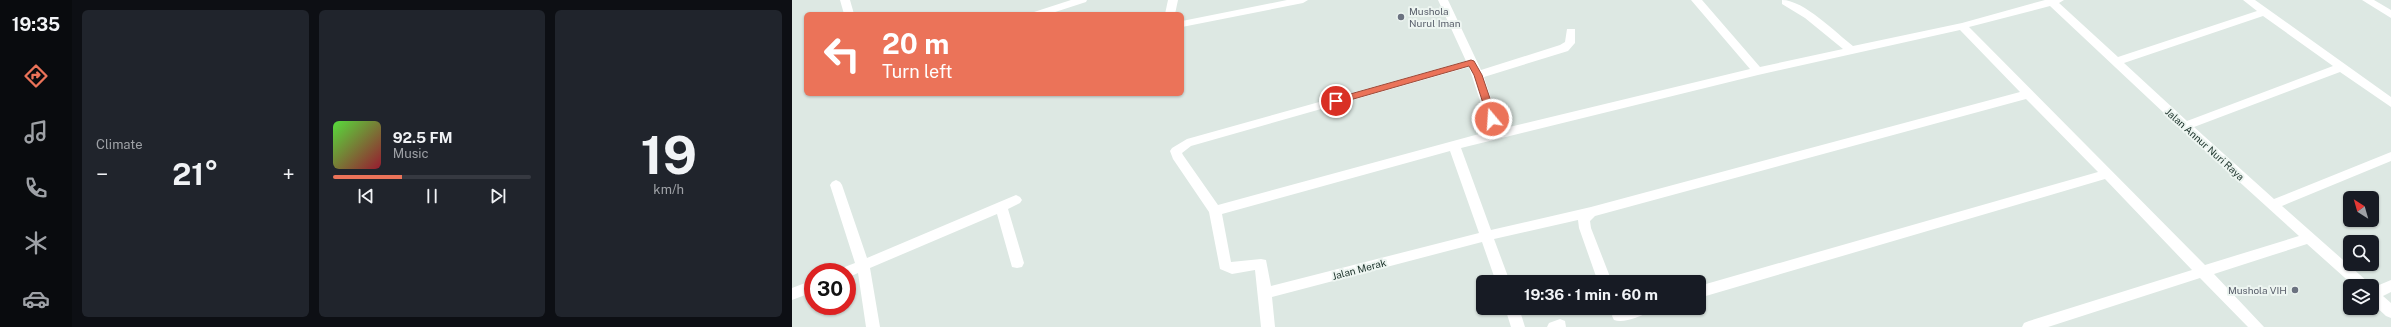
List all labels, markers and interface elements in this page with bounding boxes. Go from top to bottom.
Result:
place label: Mushola Nurul Iman [1409,5,1461,29]
marker: Mushola Nurul Iman [1396,12,1406,22]
text: 19:35 [12,14,60,35]
text: 20 m [882,27,949,60]
icon: left [816,28,868,80]
text: Turn left [882,61,952,82]
icon: directions [22,62,50,90]
pin [1319,84,1353,118]
icon: arrive [1325,90,1347,112]
position arrow [1471,98,1513,140]
street label: Jalan Annur Nuri Raya [2163,105,2247,183]
icon: music [22,118,50,146]
text: 19 [640,125,697,186]
text: 92.5 FM [393,129,453,146]
text: Climate [96,137,143,152]
text: Music [393,146,429,161]
text: 21° [172,156,218,192]
text: − [96,161,108,187]
text: + [282,161,295,187]
icon: phone [22,174,50,202]
text: km/h [653,182,684,197]
icon: previous [355,185,377,207]
icon: pause [421,185,443,207]
icon: next [487,185,509,207]
north arrow [2343,191,2379,227]
map controls [2343,191,2379,315]
icon: climate [22,229,50,257]
button: search [2343,235,2379,271]
street label: Jalan Merak [1331,256,1388,282]
speed limit sign: 30 [804,263,856,315]
button: layers [2343,279,2379,315]
place label: Mushola VIH [2228,284,2287,296]
icon: car [22,285,50,313]
marker: Mushola VIH [2290,285,2300,295]
text: 19:36 · 1 min · 60 m [1524,286,1658,303]

